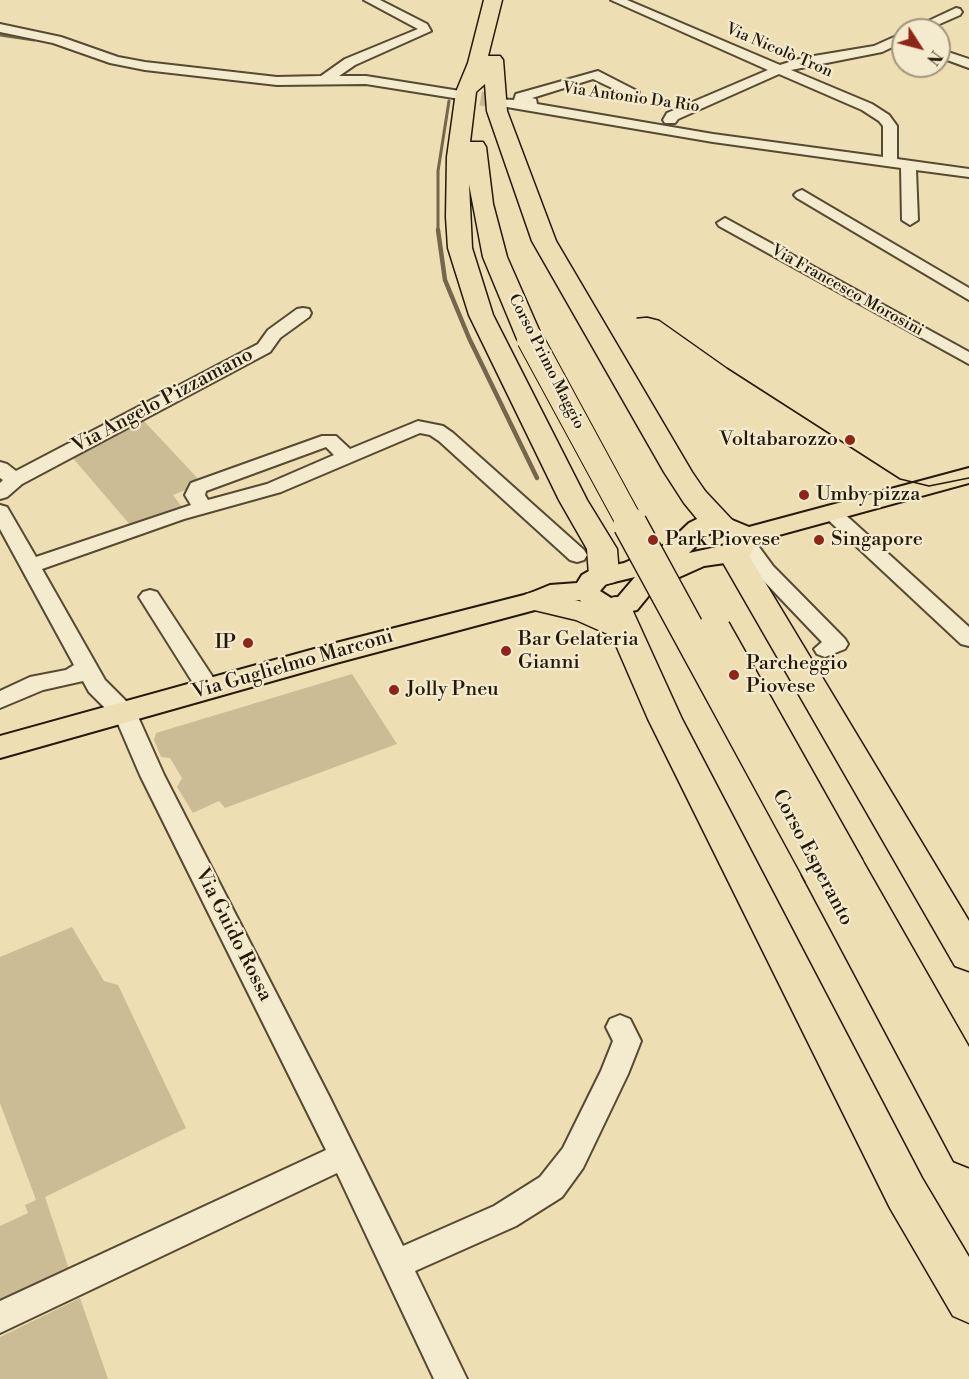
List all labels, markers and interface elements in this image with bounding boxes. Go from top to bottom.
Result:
north arrow [891,18,951,78]
street label: Via Nicolò Tron [723,20,835,82]
text: N [922,46,946,68]
street label: Via Antonio Da Rio [561,79,701,117]
street label: Via Francesco Morosini [767,241,927,341]
street label: Corso Primo Maggio [504,291,588,433]
street label: Via Angelo Pizzamano [68,343,258,459]
place label: Voltabarozzo [719,428,838,452]
marker: Voltabarozzo [843,433,857,447]
place label: Umby pizza [816,483,920,507]
marker: Umby pizza [797,488,811,502]
place label: Park Piovese [665,528,780,552]
place label: Singapore [831,528,923,552]
marker: Park Piovese [646,533,660,547]
marker: Singapore [812,533,826,547]
street label: Via Guglielmo Marconi [190,625,396,705]
place label: Bar Gelateria Gianni [518,628,639,675]
place label: IP [215,631,236,655]
marker: IP [241,636,255,650]
marker: Bar Gelateria Gianni [499,644,513,658]
place label: Parcheggio Piovese [746,652,848,699]
marker: Parcheggio Piovese [727,668,741,682]
place label: Jolly Pneu [406,678,499,702]
marker: Jolly Pneu [387,683,401,697]
street label: Corso Esperanto [766,786,858,930]
street label: Via Guido Rossa [189,865,277,1005]

